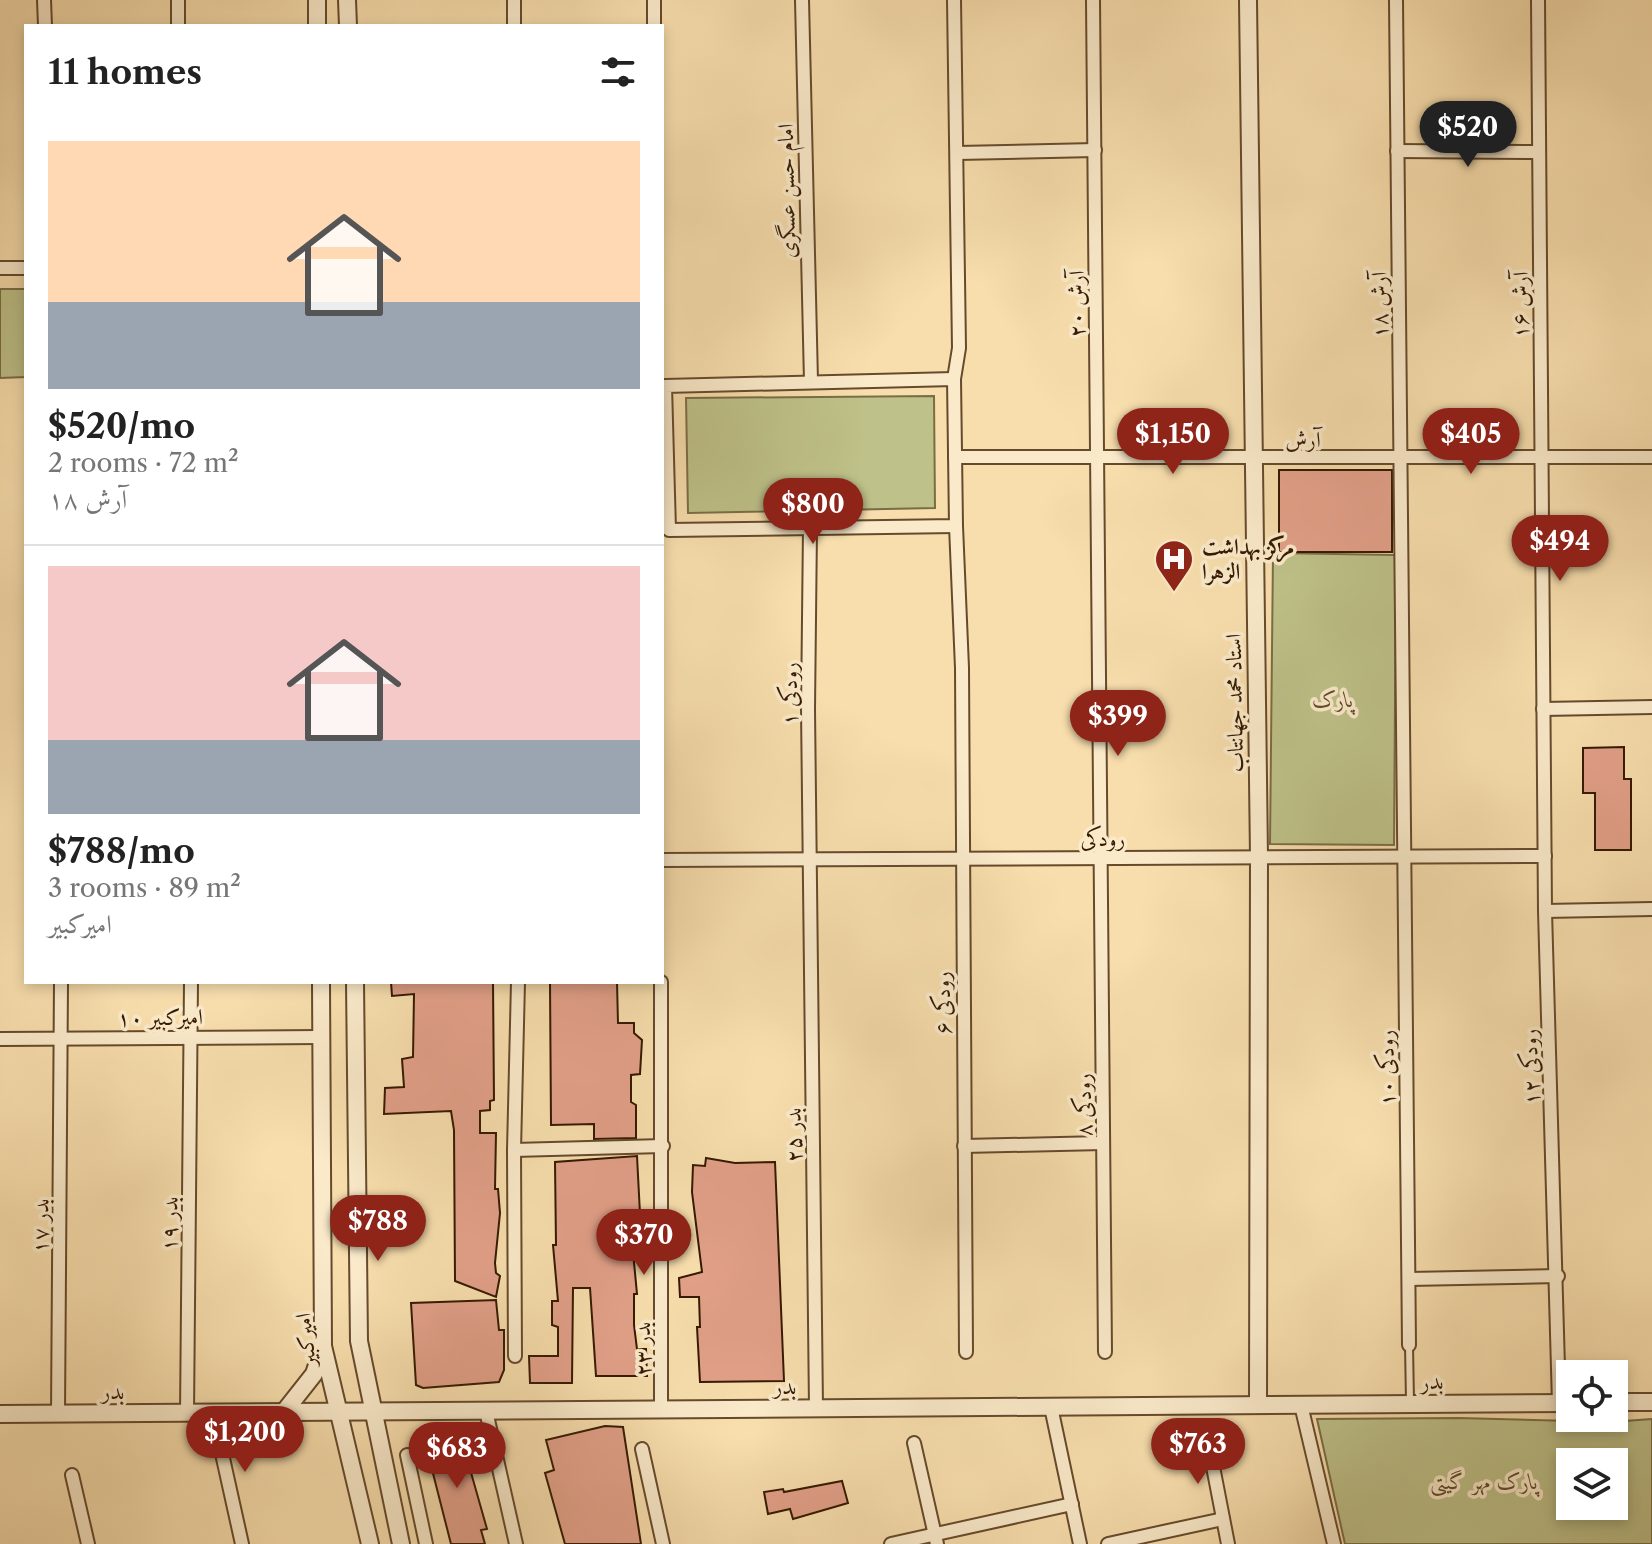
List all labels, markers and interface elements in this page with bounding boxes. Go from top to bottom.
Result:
icon: filters [596,50,640,94]
text: 11 homes [48,51,202,93]
pin: $520 [1421,101,1515,169]
text: $520 [1438,111,1498,143]
street label: امام حسن عسگری [772,123,807,259]
icon: home [272,193,416,337]
street label: آرش ۲۰ [1063,268,1090,338]
street label: آرش ۱۸ [1365,269,1394,339]
street label: آرش ۱۶ [1507,269,1534,339]
text: $520/mo [48,405,195,447]
pin: $1,150 [1108,408,1238,476]
pin: $405 [1424,408,1518,476]
text: $1,150 [1135,418,1211,450]
text: $405 [1441,418,1501,450]
street label: آرش [1285,426,1323,453]
text: 2 rooms · 72 m² [48,447,239,479]
pin: $800 [766,478,860,546]
text: آرش ۱۸ [48,483,127,515]
text: $800 [781,488,845,520]
pin: $494 [1513,515,1607,583]
text: $494 [1530,525,1590,557]
place label: مرکز بهداشت الزهرا [1202,533,1294,586]
hospital icon: مرکز بهداشت الزهرا [1153,538,1195,593]
icon: home [272,618,416,762]
street label: استاد محمد جهانتاب [1220,633,1249,773]
street label: رودکی ۱ [776,662,803,726]
park label: پارک [1312,686,1355,716]
pin: $399 [1071,690,1165,758]
text: $399 [1088,700,1148,732]
street label: رودکی [1081,825,1125,852]
text: $788/mo [48,830,195,872]
text: 3 rooms · 89 m² [48,872,241,904]
text: امیرکبیر [48,908,112,940]
street label: رودکی ۶ [928,971,957,1035]
street label: امیرکبیر ۱۰ [117,1003,203,1032]
street label: رودکی ۱۲ [1516,1028,1545,1106]
street label: رودکی ۱۰ [1372,1030,1401,1106]
street label: رودکی ۸ [1069,1073,1098,1137]
street label: بدر ۲۵ [780,1107,807,1163]
pin: $788 [331,1195,425,1263]
street label: بدر ۱۹ [156,1196,183,1252]
street label: بدر ۱۷ [27,1198,54,1254]
text: $788 [348,1205,408,1237]
pin: $370 [597,1209,691,1277]
text: $370 [614,1219,674,1251]
street label: امیرکبیر [289,1312,322,1370]
street label: بدر ۲۳ [629,1322,656,1376]
map controls [1556,1360,1628,1520]
button: locate [1556,1360,1628,1432]
street label: بدر [1418,1368,1444,1395]
street label: بدر [771,1373,797,1400]
street label: بدر [99,1378,125,1405]
pin: $1,200 [180,1406,310,1474]
text: $1,200 [204,1416,286,1448]
pin: $763 [1151,1418,1245,1486]
pin: $683 [410,1422,504,1490]
text: $763 [1169,1428,1227,1460]
text: $683 [427,1432,487,1464]
button: layers [1556,1448,1628,1520]
park label: پارک مهر گیتی [1430,1468,1540,1498]

